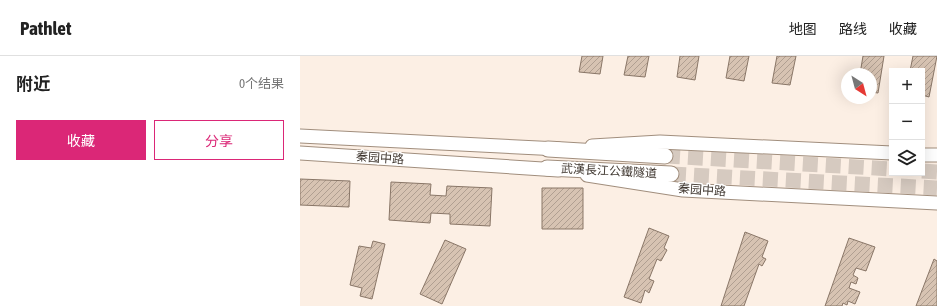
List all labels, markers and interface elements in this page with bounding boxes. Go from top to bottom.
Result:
text: Pathlet [20,17,71,39]
text: 地图 [789,21,817,37]
text: 路线 [839,21,867,37]
text: 收藏 [889,21,917,37]
north arrow [841,68,877,104]
map controls [889,68,925,176]
button: + [889,68,925,104]
text: 附近 [16,74,50,94]
text: 0个结果 [239,76,284,91]
button: − [889,104,925,140]
button: 收藏 [16,120,146,160]
button: 分享 [154,120,284,160]
button: layers [889,140,925,176]
street label: 秦园中路 [356,149,404,167]
street label: 武漢長江公鐵隧道 [561,161,657,181]
street label: 秦园中路 [678,181,726,199]

